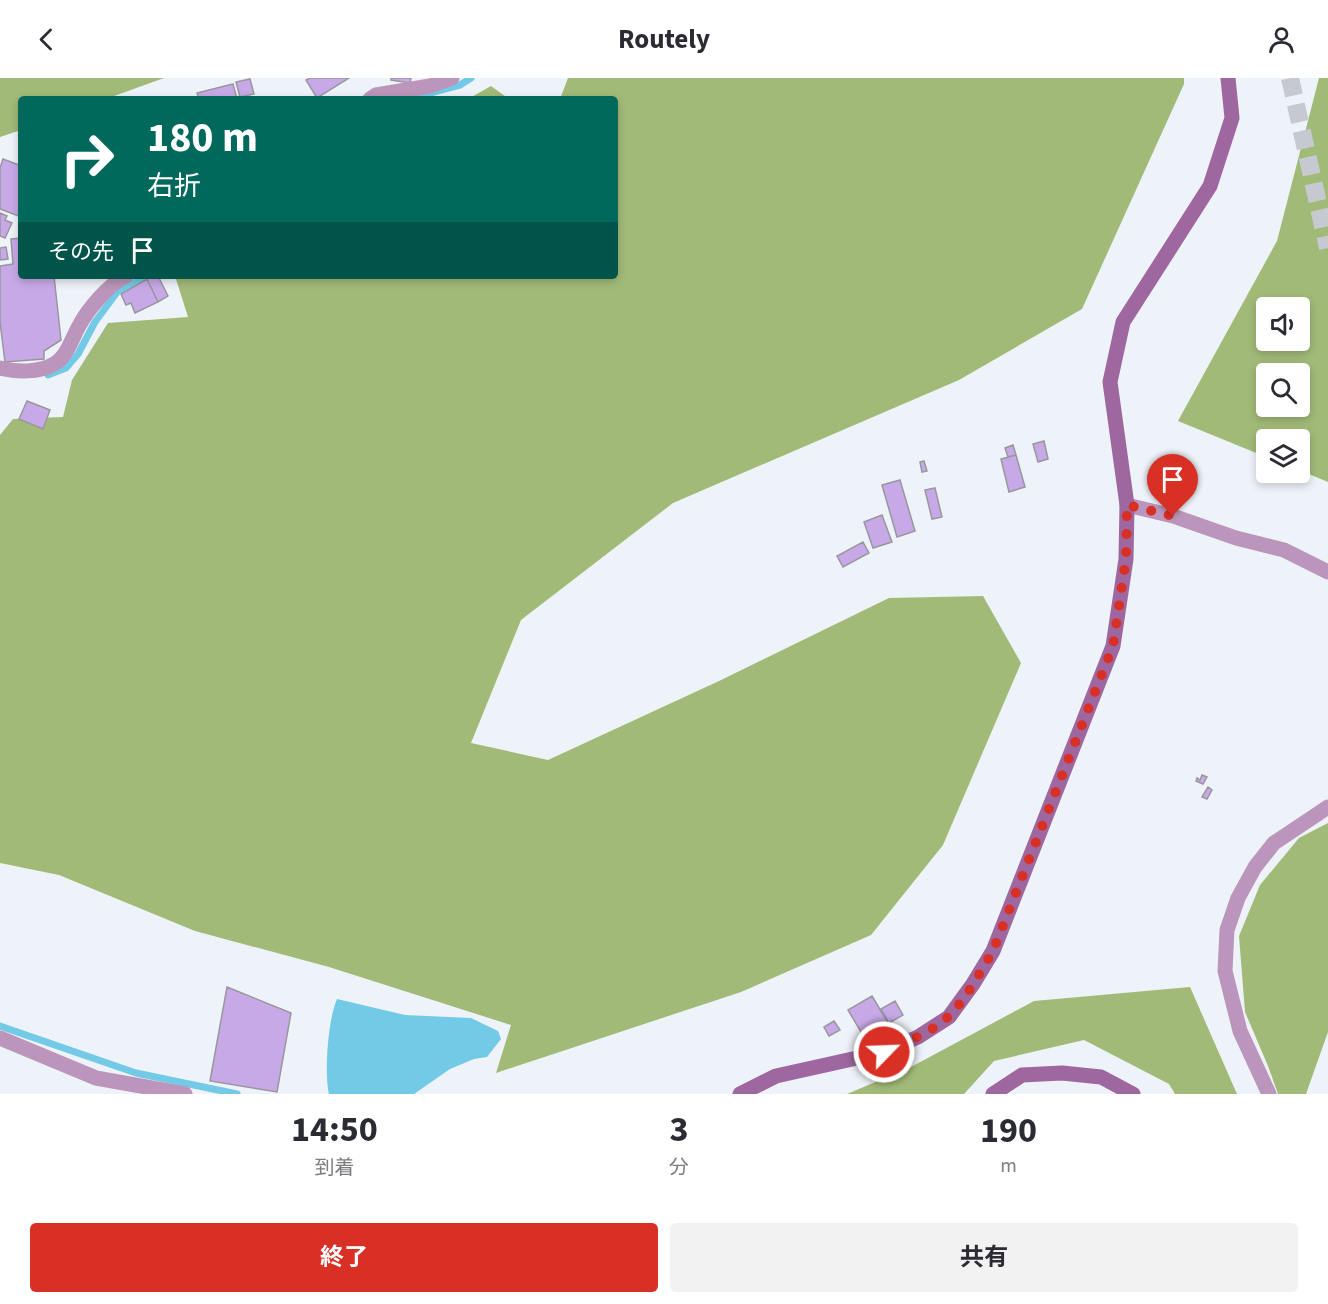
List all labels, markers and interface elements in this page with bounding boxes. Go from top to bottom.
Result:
text: Routely [618,20,710,59]
icon: back [30,23,63,56]
icon: person [1265,23,1298,56]
text: 180 m [147,108,258,168]
icon: right [48,120,126,198]
text: 右折 [147,167,201,206]
icon: arrive [126,234,159,267]
text: その先 [48,236,114,268]
map controls [1256,297,1310,483]
button: sound [1256,297,1310,351]
button: search [1256,363,1310,417]
button: layers [1256,429,1310,483]
pin [1147,454,1198,516]
icon: arrive [1156,463,1189,496]
position arrow [852,1020,916,1084]
text: 14:50 [291,1104,378,1155]
text: 3 [669,1104,688,1155]
text: 190 [980,1105,1037,1156]
text: m [1000,1152,1017,1180]
text: 到着 [314,1154,354,1182]
text: 分 [669,1154,689,1182]
button: 終了 [30,1223,658,1292]
button: 共有 [670,1223,1298,1292]

